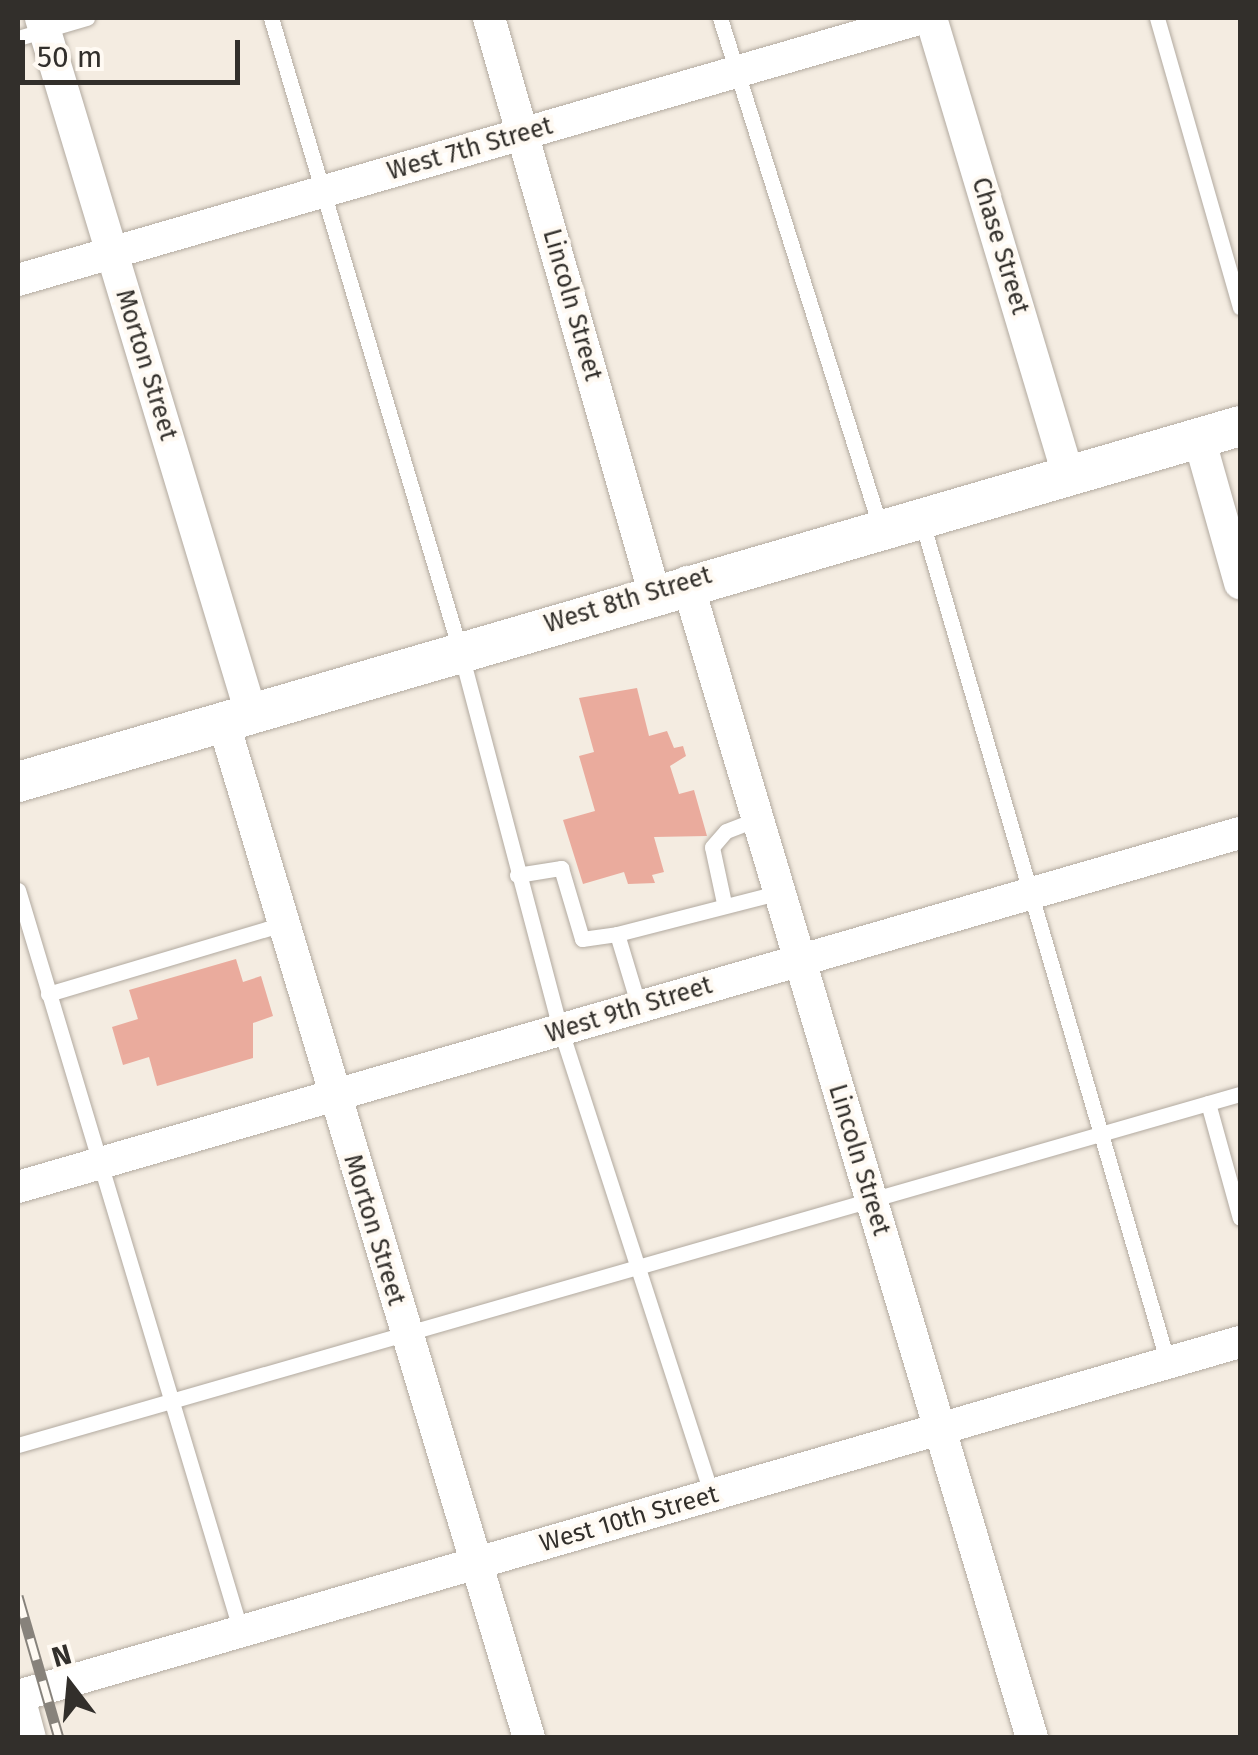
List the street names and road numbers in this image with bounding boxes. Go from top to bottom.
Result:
street label: West 7th Street [384,111,556,187]
street label: Chase Street [965,174,1035,318]
street label: Lincoln Street [536,226,608,384]
street label: Morton Street [109,286,183,444]
street label: West 8th Street [541,560,715,640]
street label: West 9th Street [542,970,716,1050]
street label: Lincoln Street [822,1081,896,1239]
street label: Morton Street [337,1151,411,1309]
street label: West 10th Street [536,1479,722,1559]

